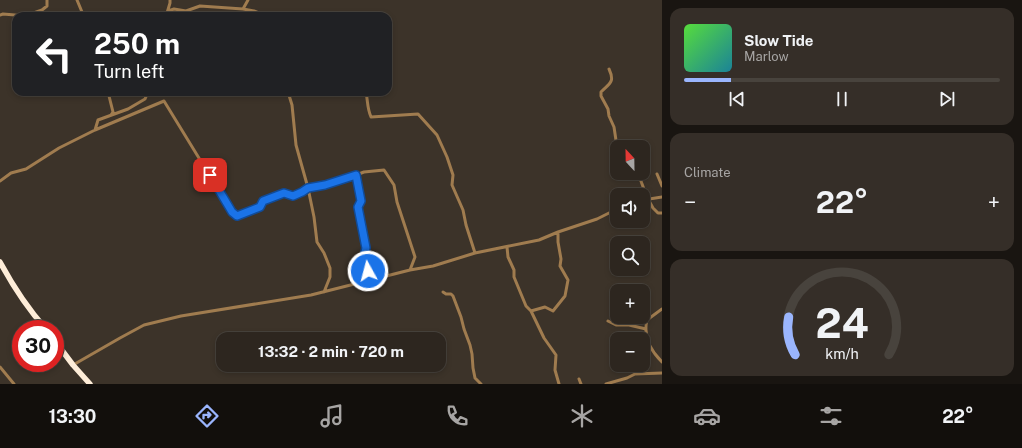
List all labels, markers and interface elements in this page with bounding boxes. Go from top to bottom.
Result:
text: 250 m [94,27,180,60]
icon: left [28,28,80,80]
text: Slow Tide [744,32,813,49]
text: Marlow [744,49,789,64]
text: Turn left [94,61,164,82]
icon: previous [726,88,748,110]
icon: pause [831,88,853,110]
icon: next [936,88,958,110]
north arrow [610,140,650,180]
map controls [610,140,650,372]
pin [193,158,227,192]
icon: arrive [199,164,221,186]
text: Climate [684,165,731,180]
text: 22° [816,184,868,220]
button: sound [610,188,650,228]
text: − [684,189,696,215]
text: + [988,189,1000,215]
button: search [610,236,650,276]
position arrow [347,250,389,292]
button: + [610,284,650,324]
text: 24 [815,298,869,347]
speed limit sign: 30 [12,320,64,372]
button: − [610,332,650,372]
text: 13:32 · 2 min · 720 m [258,343,404,360]
text: km/h [825,345,859,362]
icon: directions [193,402,221,430]
icon: music [318,402,346,430]
icon: phone [443,402,471,430]
icon: climate [568,402,596,430]
icon: car [693,402,721,430]
icon: filters [817,402,845,430]
text: 13:30 [48,406,96,427]
text: 22° [942,406,974,427]

